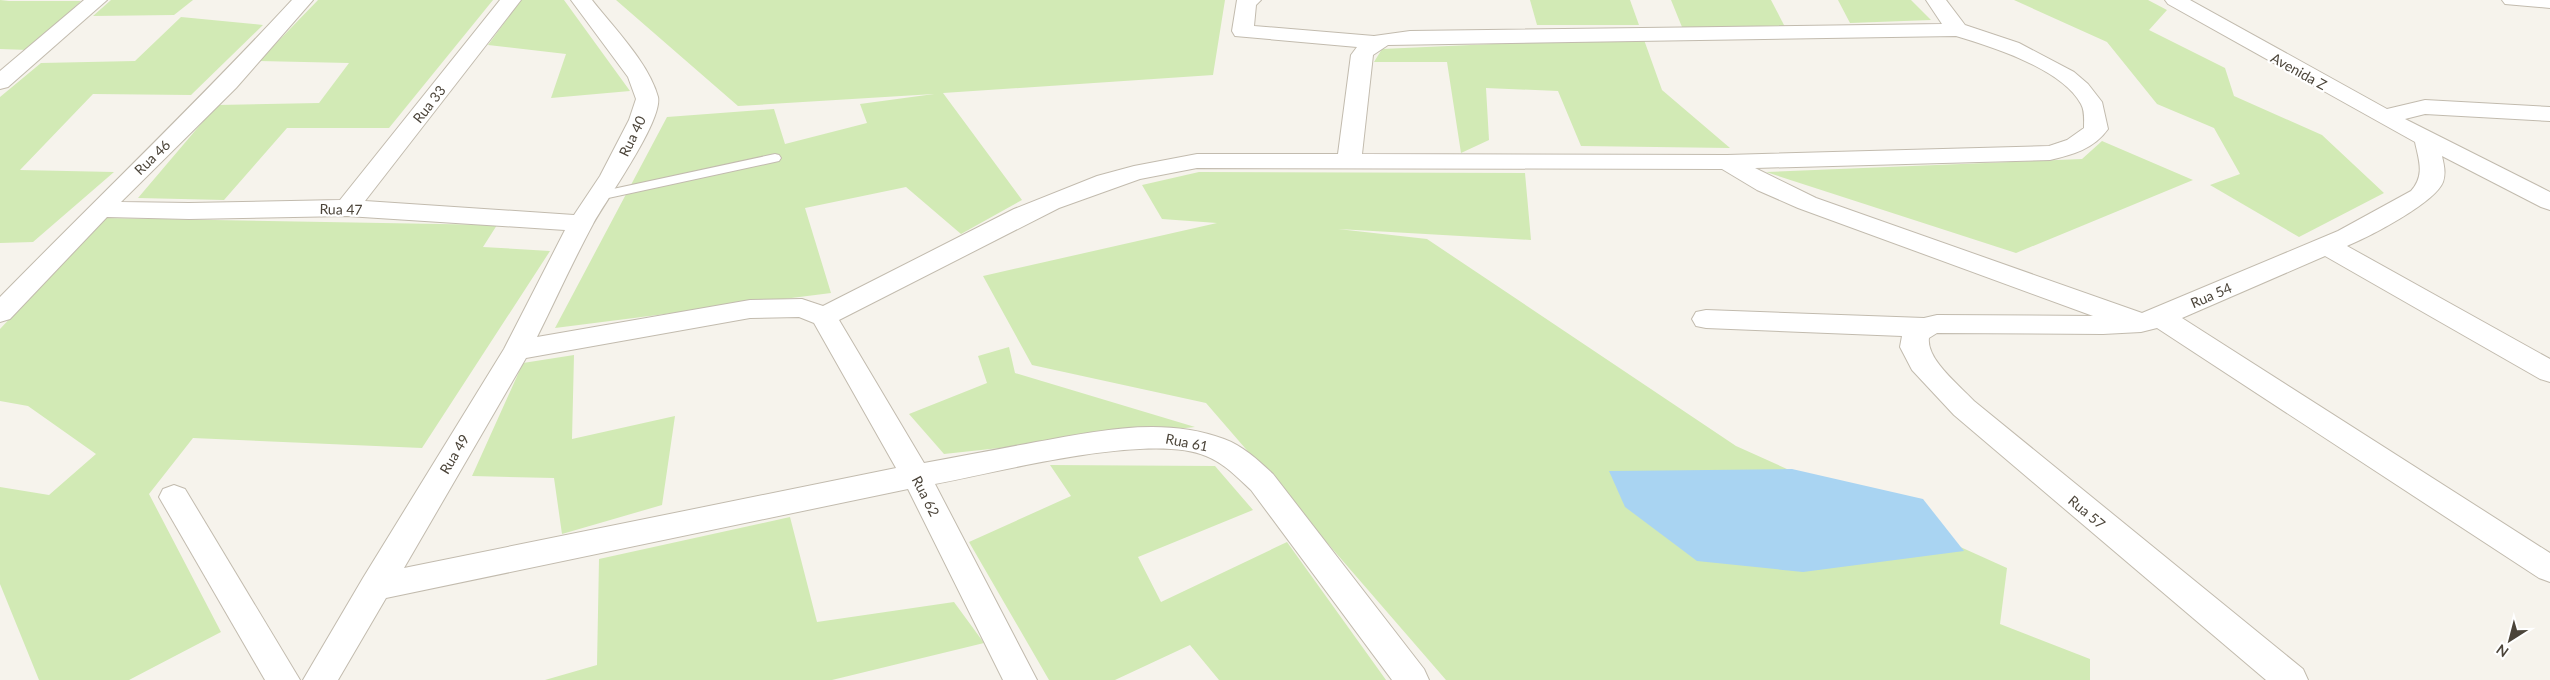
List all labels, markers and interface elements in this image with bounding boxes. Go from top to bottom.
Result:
street label: Avenida Z [2268,49,2330,93]
street label: Rua 33 [409,82,449,126]
street label: Rua 40 [615,113,649,159]
street label: Rua 46 [131,136,173,178]
street label: Rua 47 [319,200,363,218]
street label: Rua 54 [2188,279,2234,311]
street label: Rua 61 [1164,430,1210,454]
street label: Rua 49 [436,431,472,477]
street label: Rua 62 [909,473,943,519]
street label: Rua 57 [2065,492,2109,532]
north arrow [2485,615,2535,665]
text: N [2493,641,2511,661]

